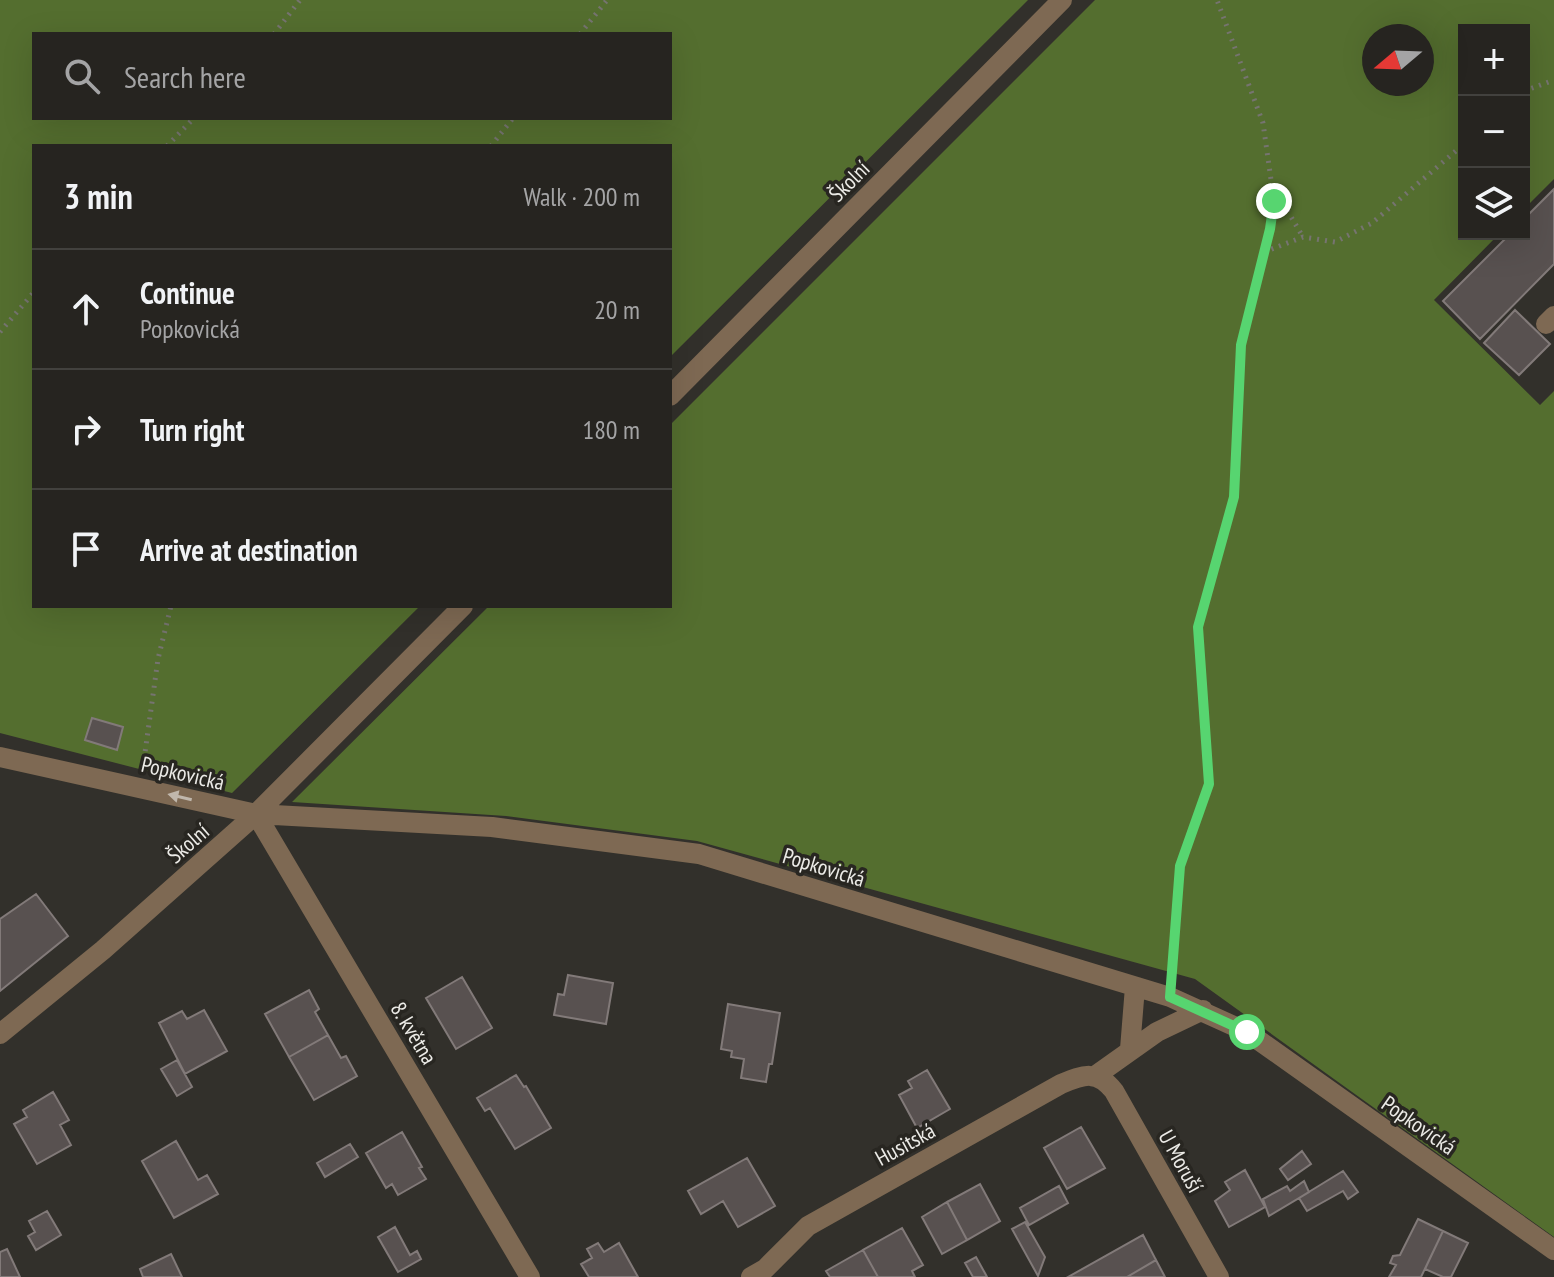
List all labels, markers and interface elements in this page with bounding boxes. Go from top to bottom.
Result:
north arrow [1362,24,1434,96]
map controls [1458,24,1530,240]
button: + [1458,24,1530,96]
search box [32,32,672,120]
icon: search [60,54,104,98]
text: Search here [124,57,246,96]
button: − [1458,96,1530,168]
street label: Školní [823,154,876,207]
button: layers [1458,168,1530,240]
text: 3 min [64,174,133,218]
text: Walk · 200 m [523,180,640,213]
route end [1256,183,1292,219]
text: Continue [140,273,235,312]
icon: ahead [64,287,108,331]
text: 20 m [594,293,640,326]
text: Popkovická [140,312,240,345]
icon: right [64,407,108,451]
text: Turn right [140,410,244,449]
text: 180 m [582,413,640,446]
icon: arrive [64,527,108,571]
text: Arrive at destination [140,530,358,569]
street label: Popkovická [139,750,227,796]
one-way arrow [168,790,193,803]
street label: Školní [161,817,215,869]
street label: Popkovická [780,841,868,893]
street label: 8. května [385,997,443,1069]
route start [1229,1014,1265,1050]
street label: Popkovická [1376,1089,1462,1161]
street label: Husitská [870,1116,940,1172]
street label: U Moruší [1152,1125,1210,1197]

